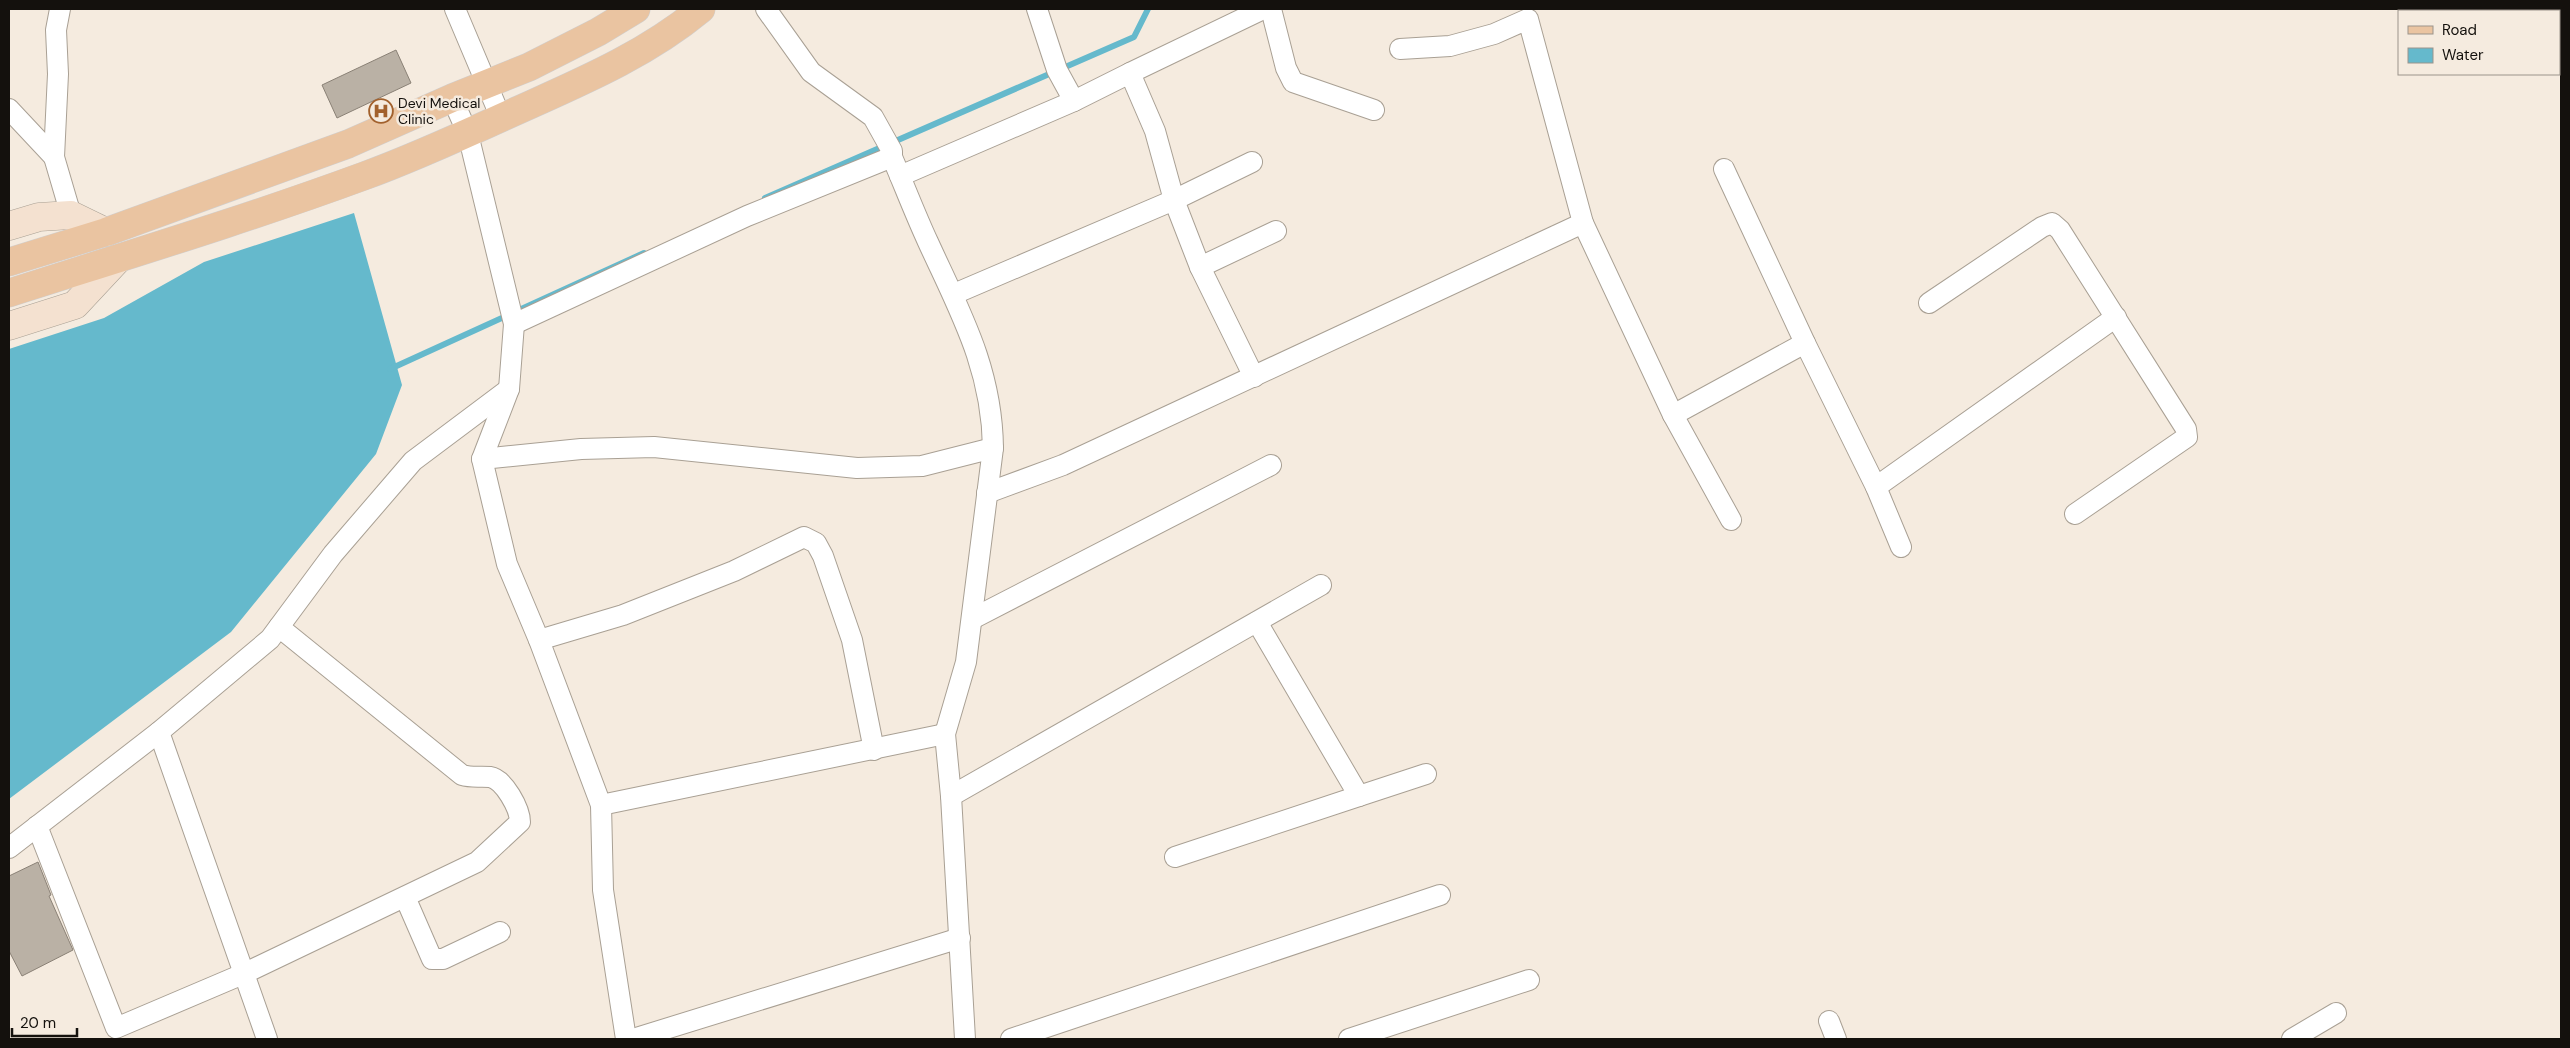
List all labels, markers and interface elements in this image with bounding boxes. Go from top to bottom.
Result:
legend [2398,10,2560,75]
text: Road [2442,20,2477,40]
text: Water [2442,45,2484,65]
place label: Devi Medical Clinic [398,94,480,128]
hospital icon: Devi Medical Clinic [368,98,394,124]
scale bar [12,1006,78,1038]
text: 20 m [20,1013,56,1033]

